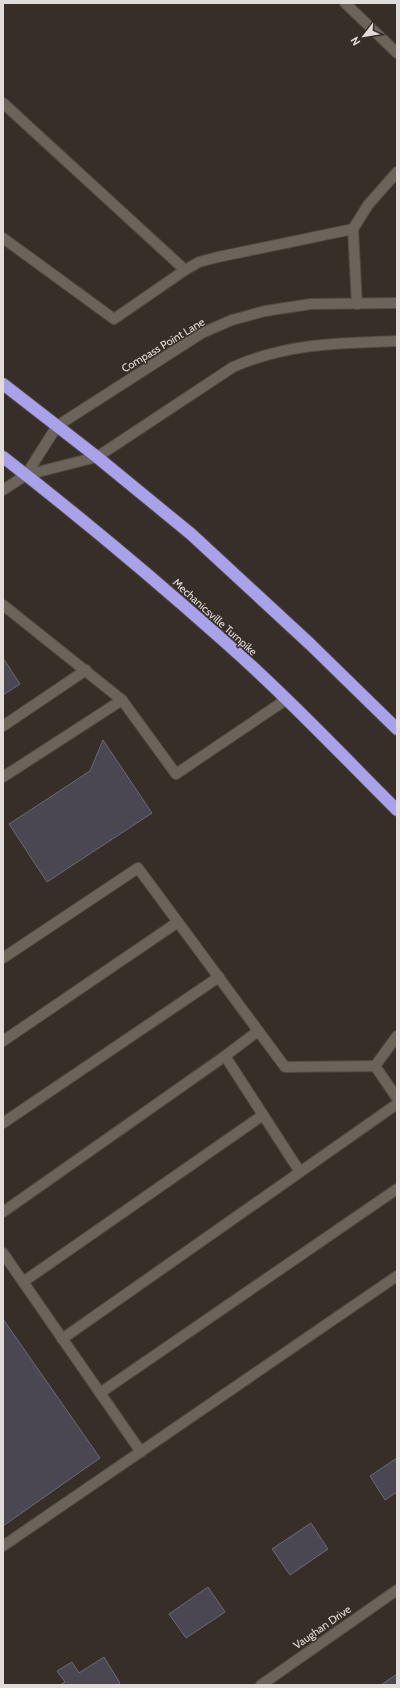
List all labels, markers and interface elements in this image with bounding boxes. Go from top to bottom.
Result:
north arrow [344,16,384,56]
text: N [347,34,363,48]
street label: Compass Point Lane [119,314,207,375]
street label: Mechanicsville Turnpike [170,575,260,659]
street label: Vaughan Drive [290,1602,354,1652]

